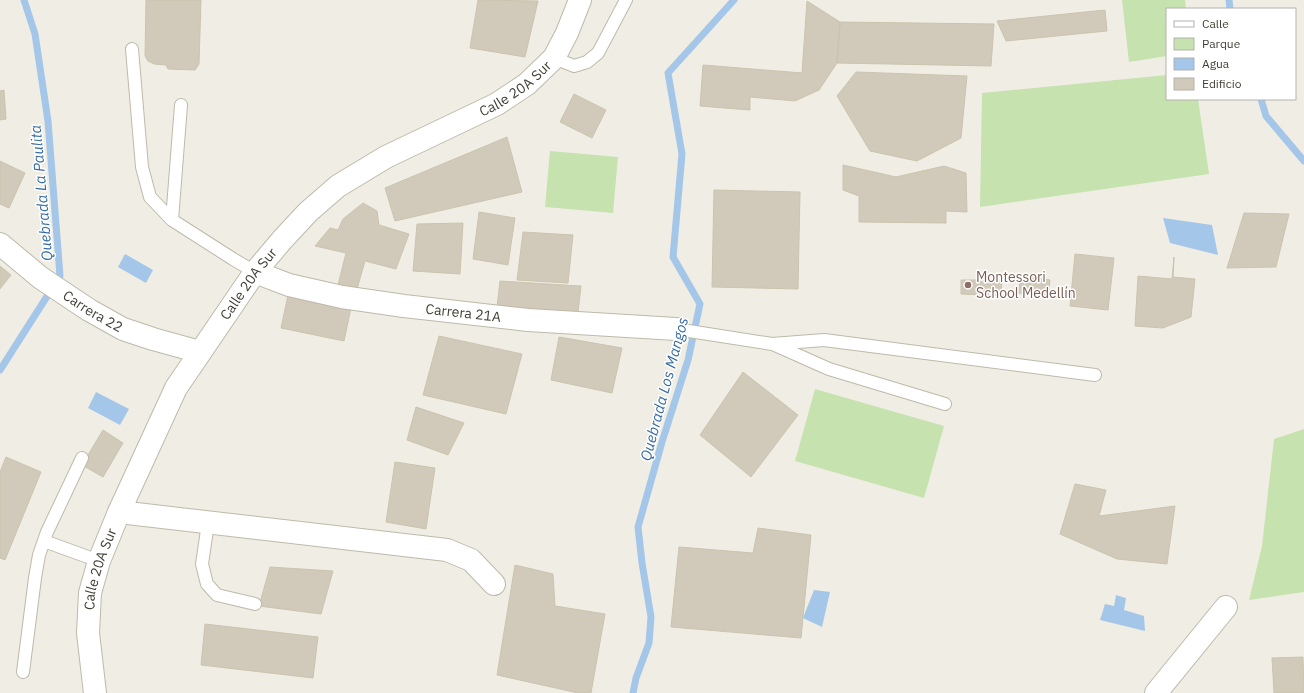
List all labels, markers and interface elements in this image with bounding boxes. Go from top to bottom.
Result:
legend [1166,8,1296,100]
text: Calle [1202,16,1229,31]
text: Parque [1202,36,1241,51]
text: Agua [1202,56,1230,71]
street label: Calle 20A Sur [476,57,555,120]
text: Edificio [1202,76,1242,91]
water label: Quebrada La Paulita [26,124,56,262]
street label: Calle 20A Sur [216,244,281,323]
place label: Montessori School Medellín [976,268,1076,302]
marker: Montessori School Medellín [963,280,973,290]
street label: Carrera 22 [60,286,126,336]
street label: Carrera 21A [425,299,502,326]
water label: Quebrada Los Mangos [636,315,692,463]
street label: Calle 20A Sur [80,525,121,610]

